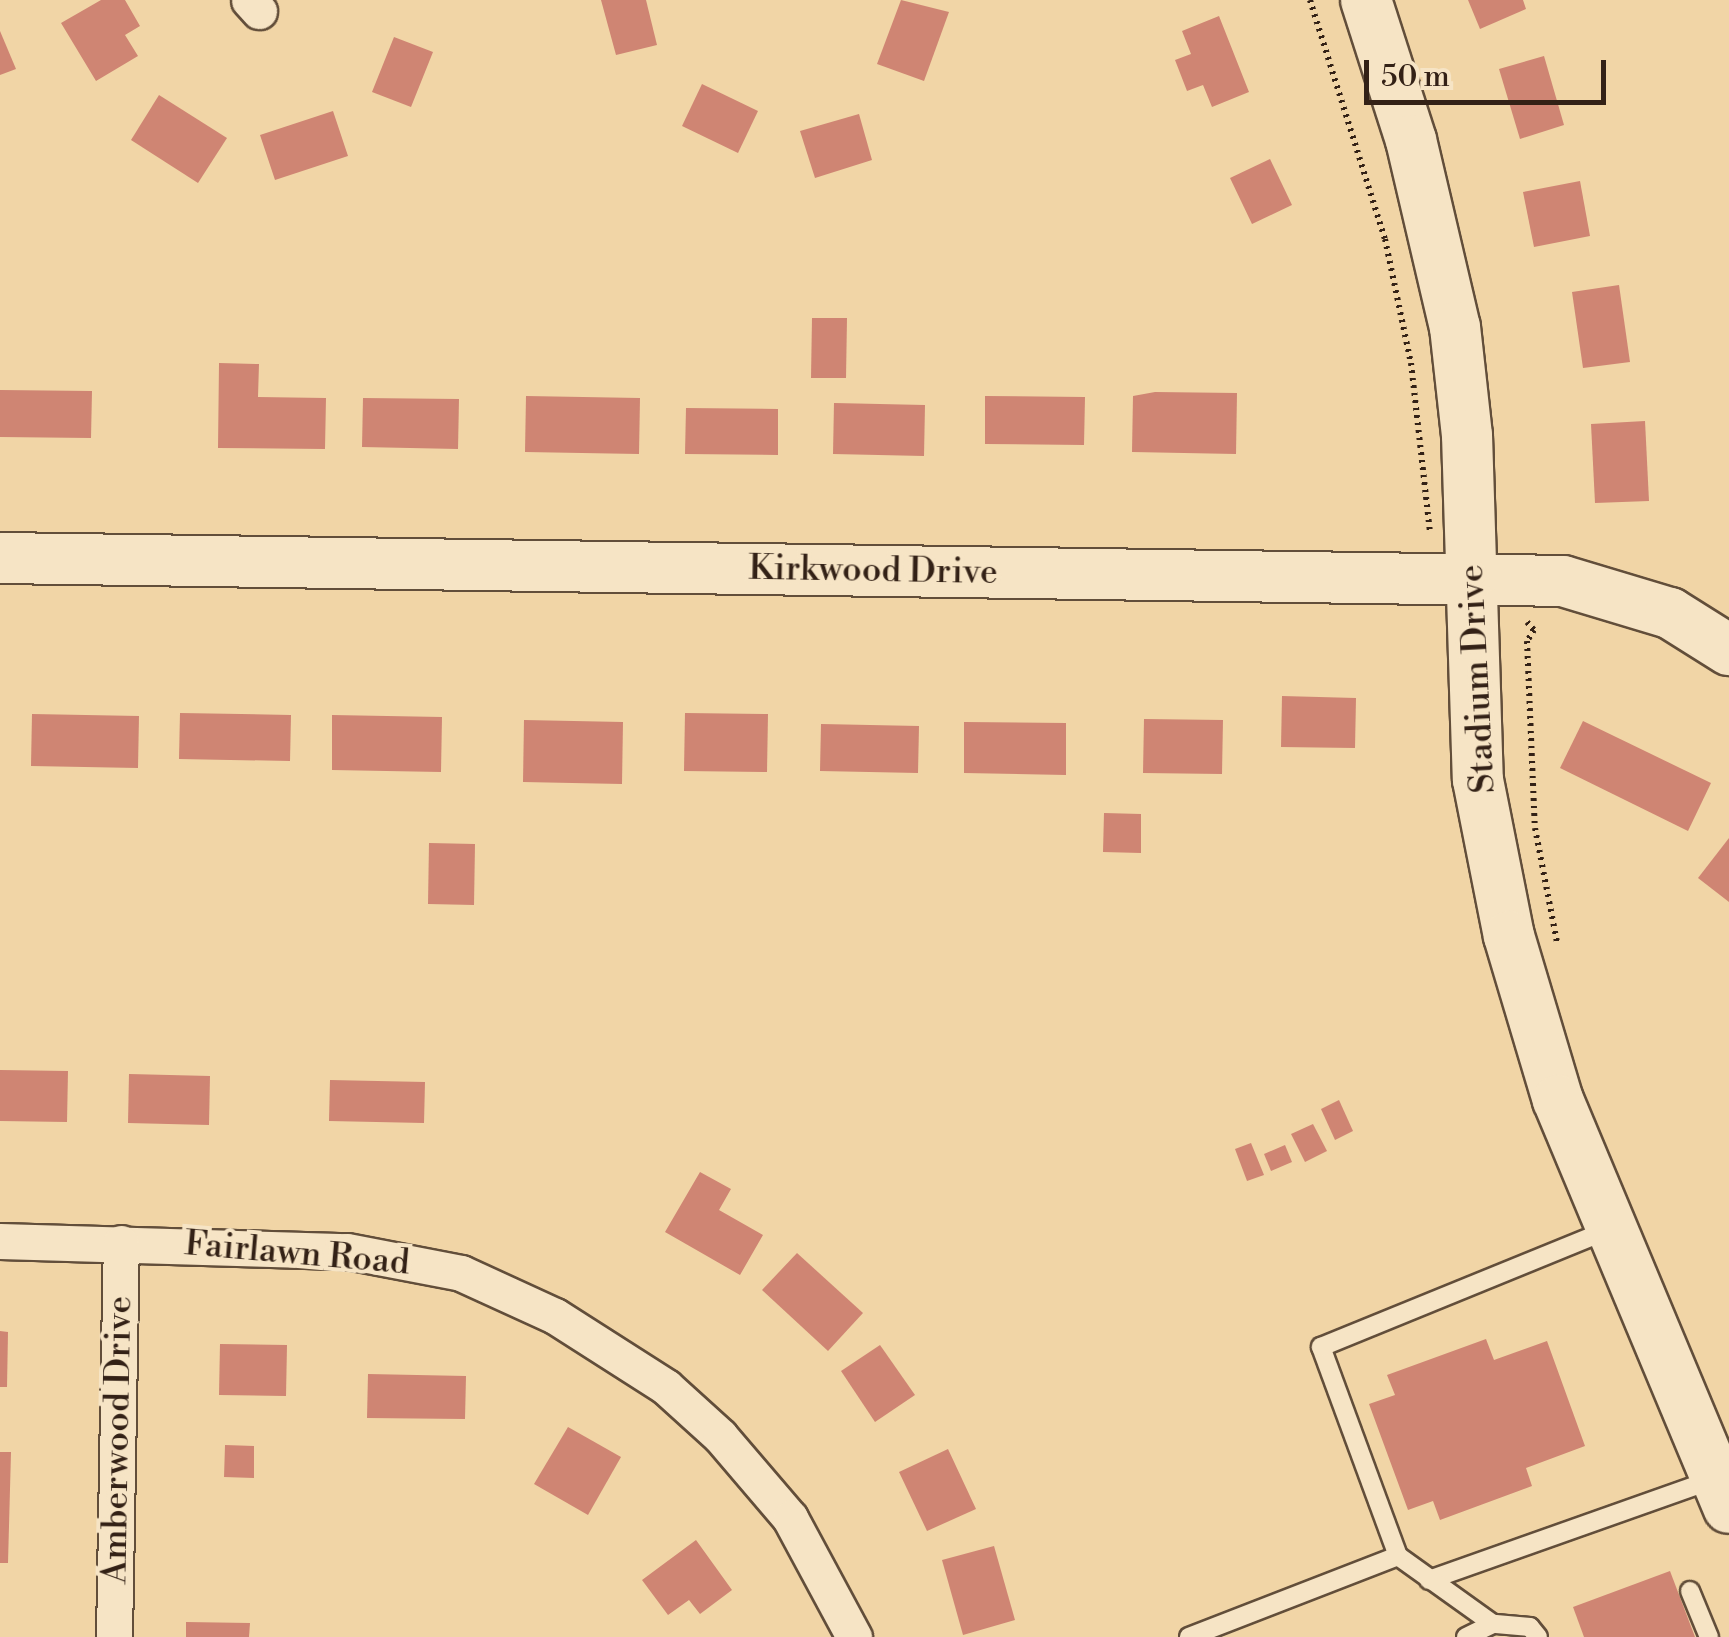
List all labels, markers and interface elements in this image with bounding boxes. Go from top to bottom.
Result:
scale bar [1369,40,1612,102]
text: 50 m [1381,58,1450,96]
street label: Kirkwood Drive [748,548,998,594]
street label: Stadium Drive [1451,564,1505,794]
street label: Fairlawn Road [183,1223,411,1285]
street label: Amberwood Drive [94,1296,142,1584]

